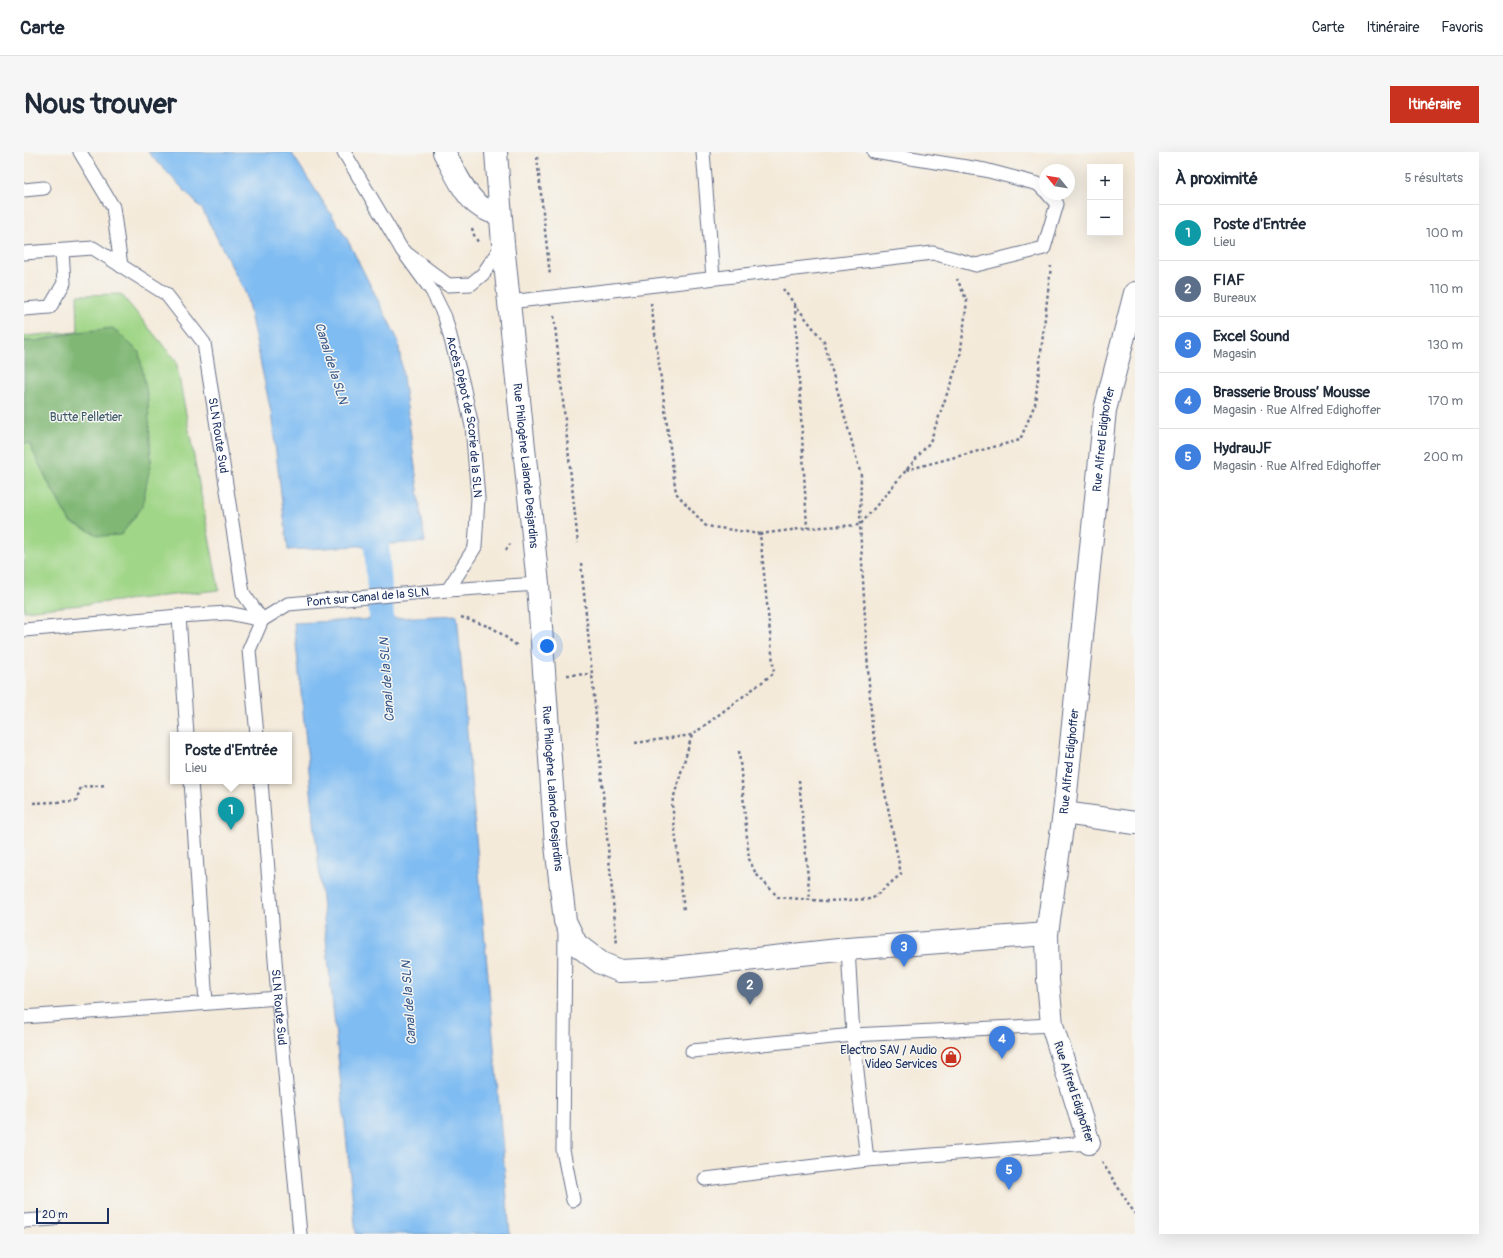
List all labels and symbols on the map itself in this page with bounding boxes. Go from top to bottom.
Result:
north arrow [1039,164,1075,200]
water label: Canal de la SLN [311,321,351,407]
street label: Accès Dépot de Scorie de la SLN [442,334,485,498]
street label: Rue Philogène Lalande Desjardins [509,382,541,550]
street label: Rue Alfred Edighoffer [1090,384,1119,493]
street label: SLN Route Sud [205,397,231,474]
park label: Butte Pelletier [50,410,123,425]
street label: Pont sur Canal de la SLN [306,585,430,610]
water label: Canal de la SLN [376,636,398,723]
your location [537,636,557,656]
street label: Rue Philogène Lalande Desjardins [538,705,566,873]
street label: Rue Alfred Edighoffer [1057,707,1083,815]
pin: 1 [218,797,244,830]
pin: 3 [891,934,917,967]
water label: Canal de la SLN [398,959,420,1046]
street label: SLN Route Sud [268,969,289,1046]
pin: 2 [737,972,763,1005]
pin: 4 [989,1026,1015,1059]
street label: Rue Alfred Edighoffer [1050,1039,1097,1146]
place label: Electro SAV / Audio Video Services [840,1043,938,1072]
shop icon: Electro SAV / Audio Video Services [940,1046,962,1068]
pin: 5 [996,1157,1022,1190]
scale bar [36,1206,109,1225]

